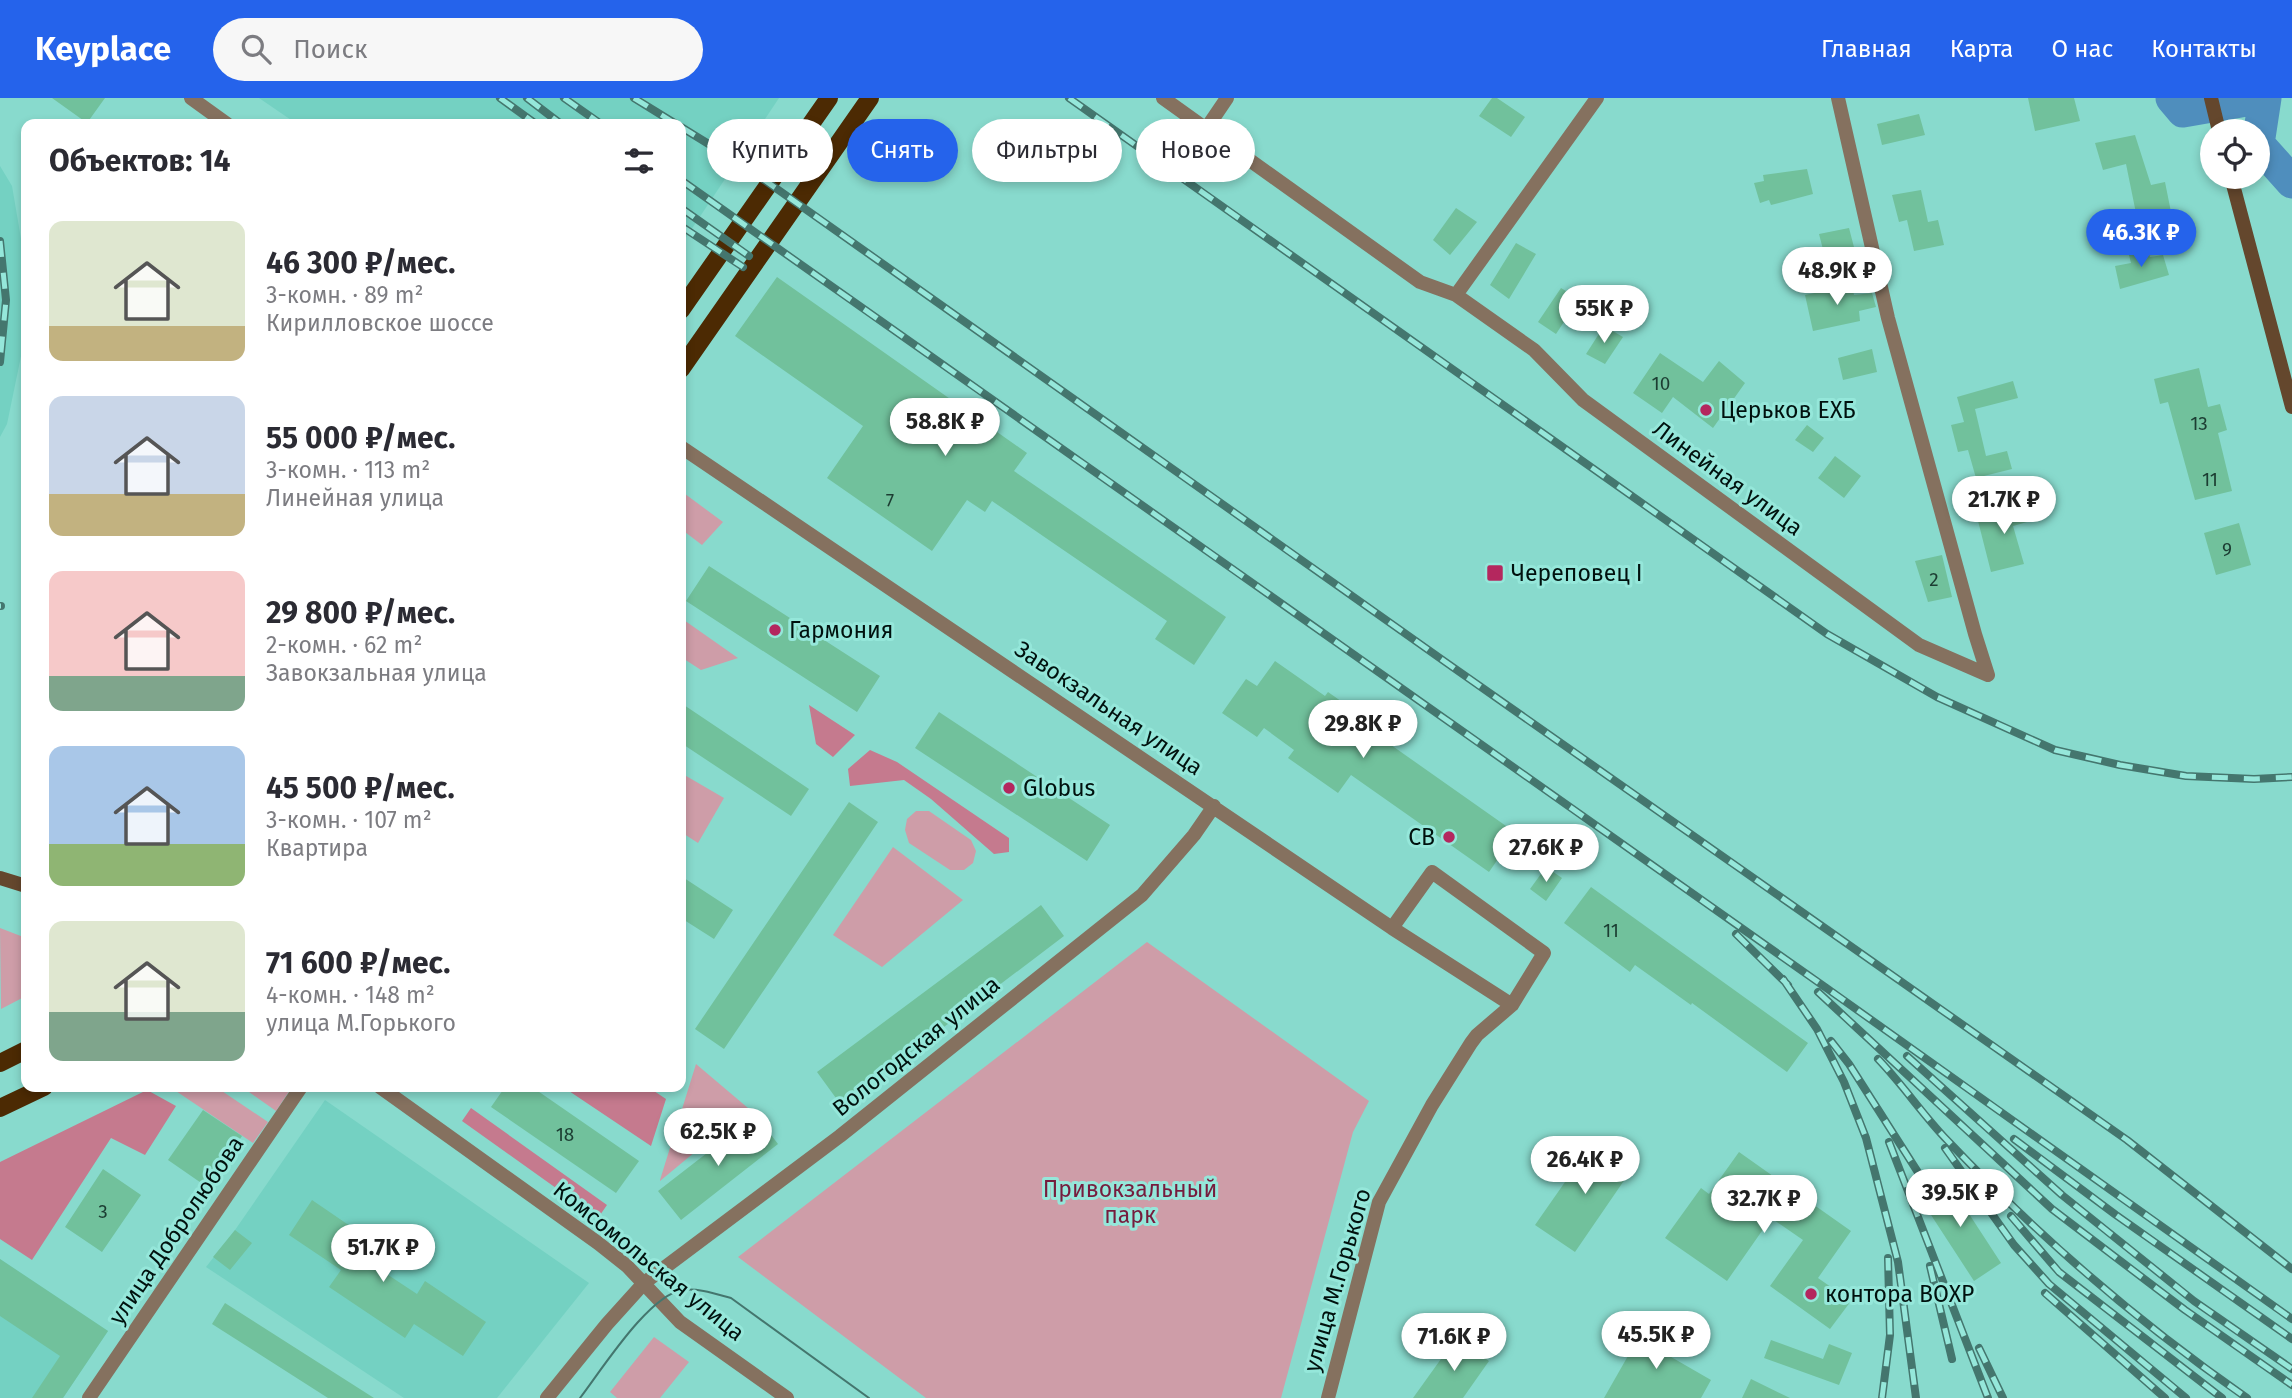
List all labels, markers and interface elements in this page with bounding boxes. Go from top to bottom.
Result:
search box [213,18,703,81]
text: Keyplace [35,29,171,69]
icon: search [237,30,275,68]
text: Поиск [293,34,367,65]
text: Главная [1821,35,1912,63]
text: Карта [1950,35,2013,63]
text: О нас [2051,35,2113,63]
text: Контакты [2151,35,2257,63]
chip: Купить [707,119,833,182]
chip: Снять [847,119,958,182]
chip: Фильтры [972,119,1122,182]
chip: Новое [1136,119,1255,182]
map controls [2200,119,2270,189]
button: locate [2200,119,2270,189]
icon: filters [620,142,658,180]
text: Объектов: 14 [49,143,231,179]
pin: 46.3K ₽ [2076,209,2206,269]
text: 46.3K ₽ [2102,218,2180,246]
text: 46 300 ₽/мес. [266,245,455,281]
pin: 48.9K ₽ [1772,248,1902,307]
icon: home [105,249,189,333]
text: 48.9K ₽ [1798,256,1876,284]
text: 3-комн. · 89 m² [266,281,423,309]
pin: 55K ₽ [1555,286,1653,345]
text: 55K ₽ [1575,294,1633,322]
text: Кирилловское шоссе [266,309,494,337]
house number: 10 [1652,372,1670,395]
place label: Церьков ЕХБ [1720,396,1856,424]
pin: 58.8K ₽ [880,398,1010,458]
marker: Церьков ЕХБ [1698,402,1714,418]
text: 58.8K ₽ [906,407,984,435]
house number: 13 [2190,412,2208,435]
street label: Линейная улица [1648,414,1808,542]
text: 55 000 ₽/мес. [266,420,455,456]
icon: home [105,424,189,508]
text: 3-комн. · 113 m² [266,456,430,484]
house number: 11 [2202,468,2218,491]
pin: 21.7K ₽ [1939,476,2069,536]
text: Линейная улица [266,484,444,512]
text: 21.7K ₽ [1968,485,2040,513]
house number: 7 [886,489,894,512]
house number: 9 [2222,538,2232,561]
place label: Череповец I [1511,559,1643,587]
marker: Череповец I [1485,563,1505,583]
house number: 2 [1929,568,1939,591]
text: 29 800 ₽/мес. [266,595,455,631]
icon: home [105,599,189,683]
place label: Гармония [789,616,894,644]
marker: Гармония [767,622,783,638]
text: 2-комн. · 62 m² [266,631,422,659]
street label: Завокзальная улица [1010,635,1208,781]
text: Завокзальная улица [266,659,487,687]
pin: 29.8K ₽ [1298,700,1428,760]
text: 29.8K ₽ [1324,709,1402,737]
text: 45 500 ₽/мес. [266,770,455,806]
icon: home [105,774,189,858]
place label: Globus [1023,774,1095,802]
marker: Globus [1001,780,1017,796]
text: 3-комн. · 107 m² [266,806,432,834]
place label: СВ [1408,823,1435,851]
pin: 27.6K ₽ [1481,824,1611,884]
marker: СВ [1441,829,1457,845]
text: 27.6K ₽ [1509,833,1583,861]
text: Квартира [266,834,368,862]
house number: 11 [1603,919,1619,942]
text: 71 600 ₽/мес. [266,945,450,981]
icon: home [105,949,189,1033]
street label: Вологодская улица [827,970,1005,1122]
text: 4-комн. · 148 m² [266,981,435,1009]
text: улица М.Горького [266,1009,456,1037]
pin: 62.5K ₽ [653,1108,783,1168]
text: 62.5K ₽ [680,1117,756,1145]
house number: 18 [556,1123,574,1146]
street label: улица Добролюбова [103,1130,249,1330]
pin: 26.4K ₽ [1520,1136,1650,1196]
text: 26.4K ₽ [1547,1145,1623,1173]
pin: 39.5K ₽ [1895,1170,2025,1229]
street label: Комсомольская улица [548,1175,750,1347]
park label: Привокзальный парк [1043,1175,1217,1229]
pin: 32.7K ₽ [1699,1176,1829,1235]
text: 39.5K ₽ [1922,1178,1998,1206]
text: 32.7K ₽ [1727,1184,1801,1212]
street label: улица М.Горького [1297,1185,1377,1375]
house number: 3 [98,1200,108,1223]
pin: 51.7K ₽ [318,1224,448,1284]
text: 51.7K ₽ [347,1233,419,1261]
place label: контора ВОХР [1825,1280,1974,1308]
marker: контора ВОХР [1803,1286,1819,1302]
pin: 45.5K ₽ [1591,1312,1721,1371]
pin: 71.6K ₽ [1389,1314,1519,1373]
text: 45.5K ₽ [1618,1320,1694,1348]
text: 71.6K ₽ [1417,1322,1491,1350]

